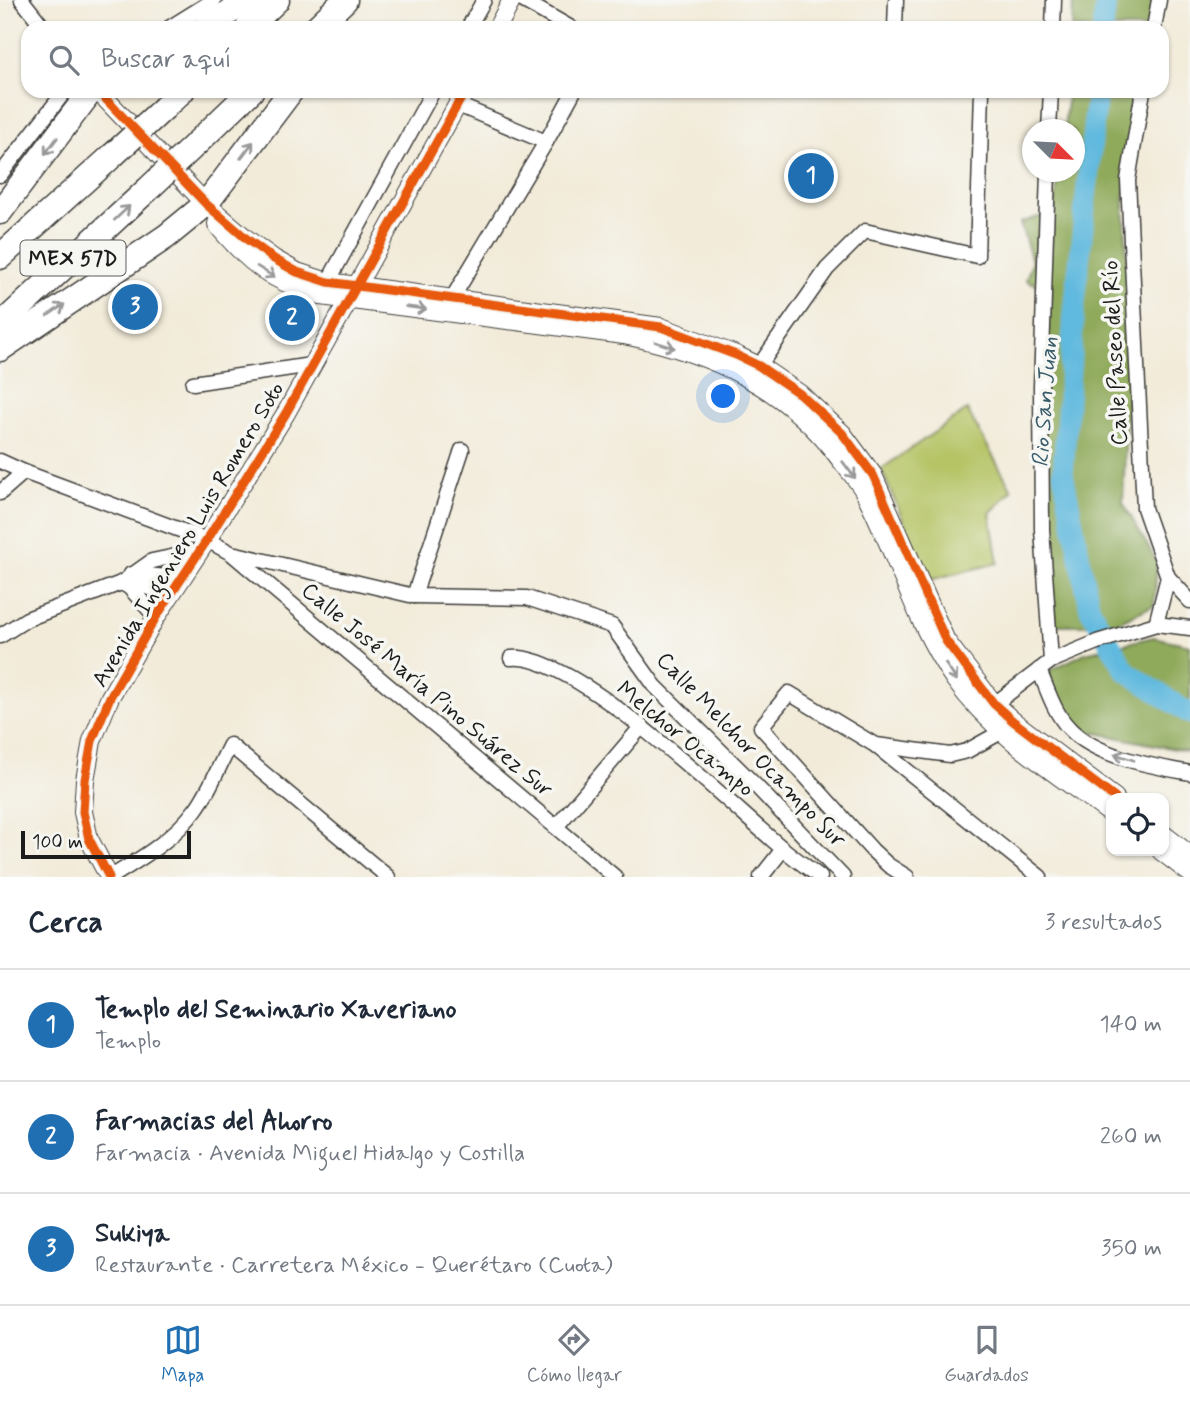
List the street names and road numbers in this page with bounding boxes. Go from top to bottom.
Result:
road number: MEX 57D [20,240,126,276]
street label: Calle Paseo del Río [1096,259,1136,446]
street label: Avenida Ingeniero Luis Romero Soto [85,377,294,694]
street label: Calle José María Pino Suárez Sur [294,576,559,805]
street label: Calle Melchor Ocampo Sur [649,646,852,855]
street label: Melchor Ocampo [610,675,760,804]

